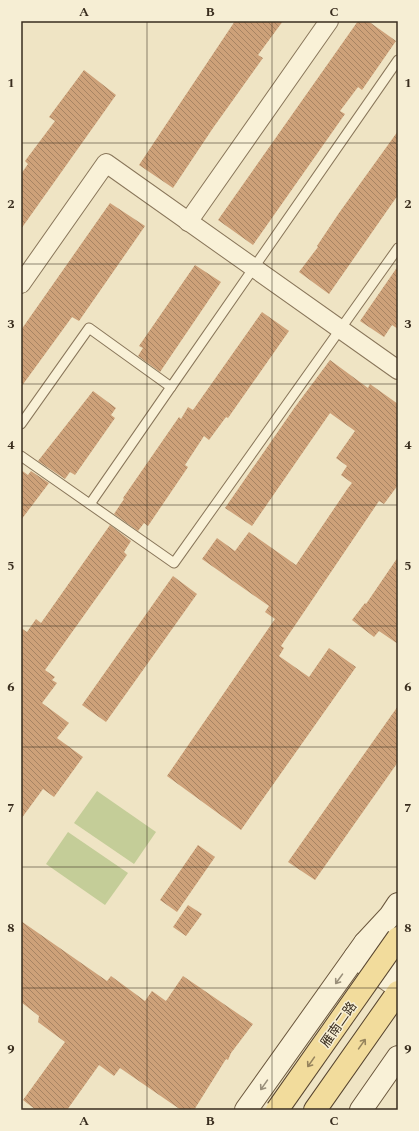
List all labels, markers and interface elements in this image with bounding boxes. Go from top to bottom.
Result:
text: A [79,2,89,22]
text: B [205,2,215,22]
text: C [329,2,339,22]
text: 1 [7,73,15,93]
text: 1 [404,73,412,93]
text: 2 [7,194,15,214]
text: 2 [404,194,412,214]
text: 3 [7,314,15,334]
text: 3 [404,314,412,334]
text: 4 [7,435,15,455]
text: 4 [404,435,412,455]
text: 5 [7,556,15,576]
text: 5 [404,556,412,576]
text: 6 [7,677,15,697]
text: 6 [404,677,412,697]
text: 7 [7,798,15,818]
text: 7 [404,798,412,818]
text: 8 [7,918,15,938]
text: 8 [404,918,412,938]
one-way arrow [335,973,344,984]
street label: 雁南二路 [316,998,362,1052]
one-way arrow [358,1038,366,1049]
text: 9 [7,1039,15,1059]
text: 9 [404,1039,412,1059]
one-way arrow [307,1056,315,1067]
one-way arrow [260,1079,268,1090]
text: A [79,1111,89,1131]
text: B [205,1111,215,1131]
text: C [329,1111,339,1131]

